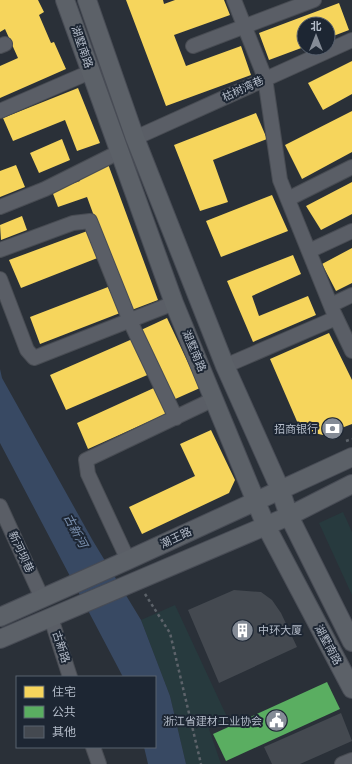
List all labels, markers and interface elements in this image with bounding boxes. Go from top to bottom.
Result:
north arrow [296,16,336,56]
text: 北 [311,20,322,33]
street label: 湖墅南路 [69,24,95,70]
street label: 枯树湾巷 [220,74,266,104]
street label: 湖墅南路 [179,328,209,374]
bank icon: 招商银行 [320,416,346,442]
place label: 招商银行 [274,423,318,436]
water label: 古新河 [60,512,91,552]
street label: 潮王路 [158,525,194,551]
street label: 新河坝巷 [6,529,36,575]
building icon: 中环大厦 [230,617,256,643]
street label: 湖墅南路 [312,623,344,667]
place label: 中环大厦 [258,624,302,637]
street label: 古新路 [50,629,72,665]
legend [16,676,156,748]
text: 住宅 [52,685,76,700]
text: 公共 [52,705,76,720]
public building icon: 浙江省建材工业协会 [264,708,290,734]
place label: 浙江省建材工业协会 [163,715,262,728]
text: 其他 [52,725,76,740]

